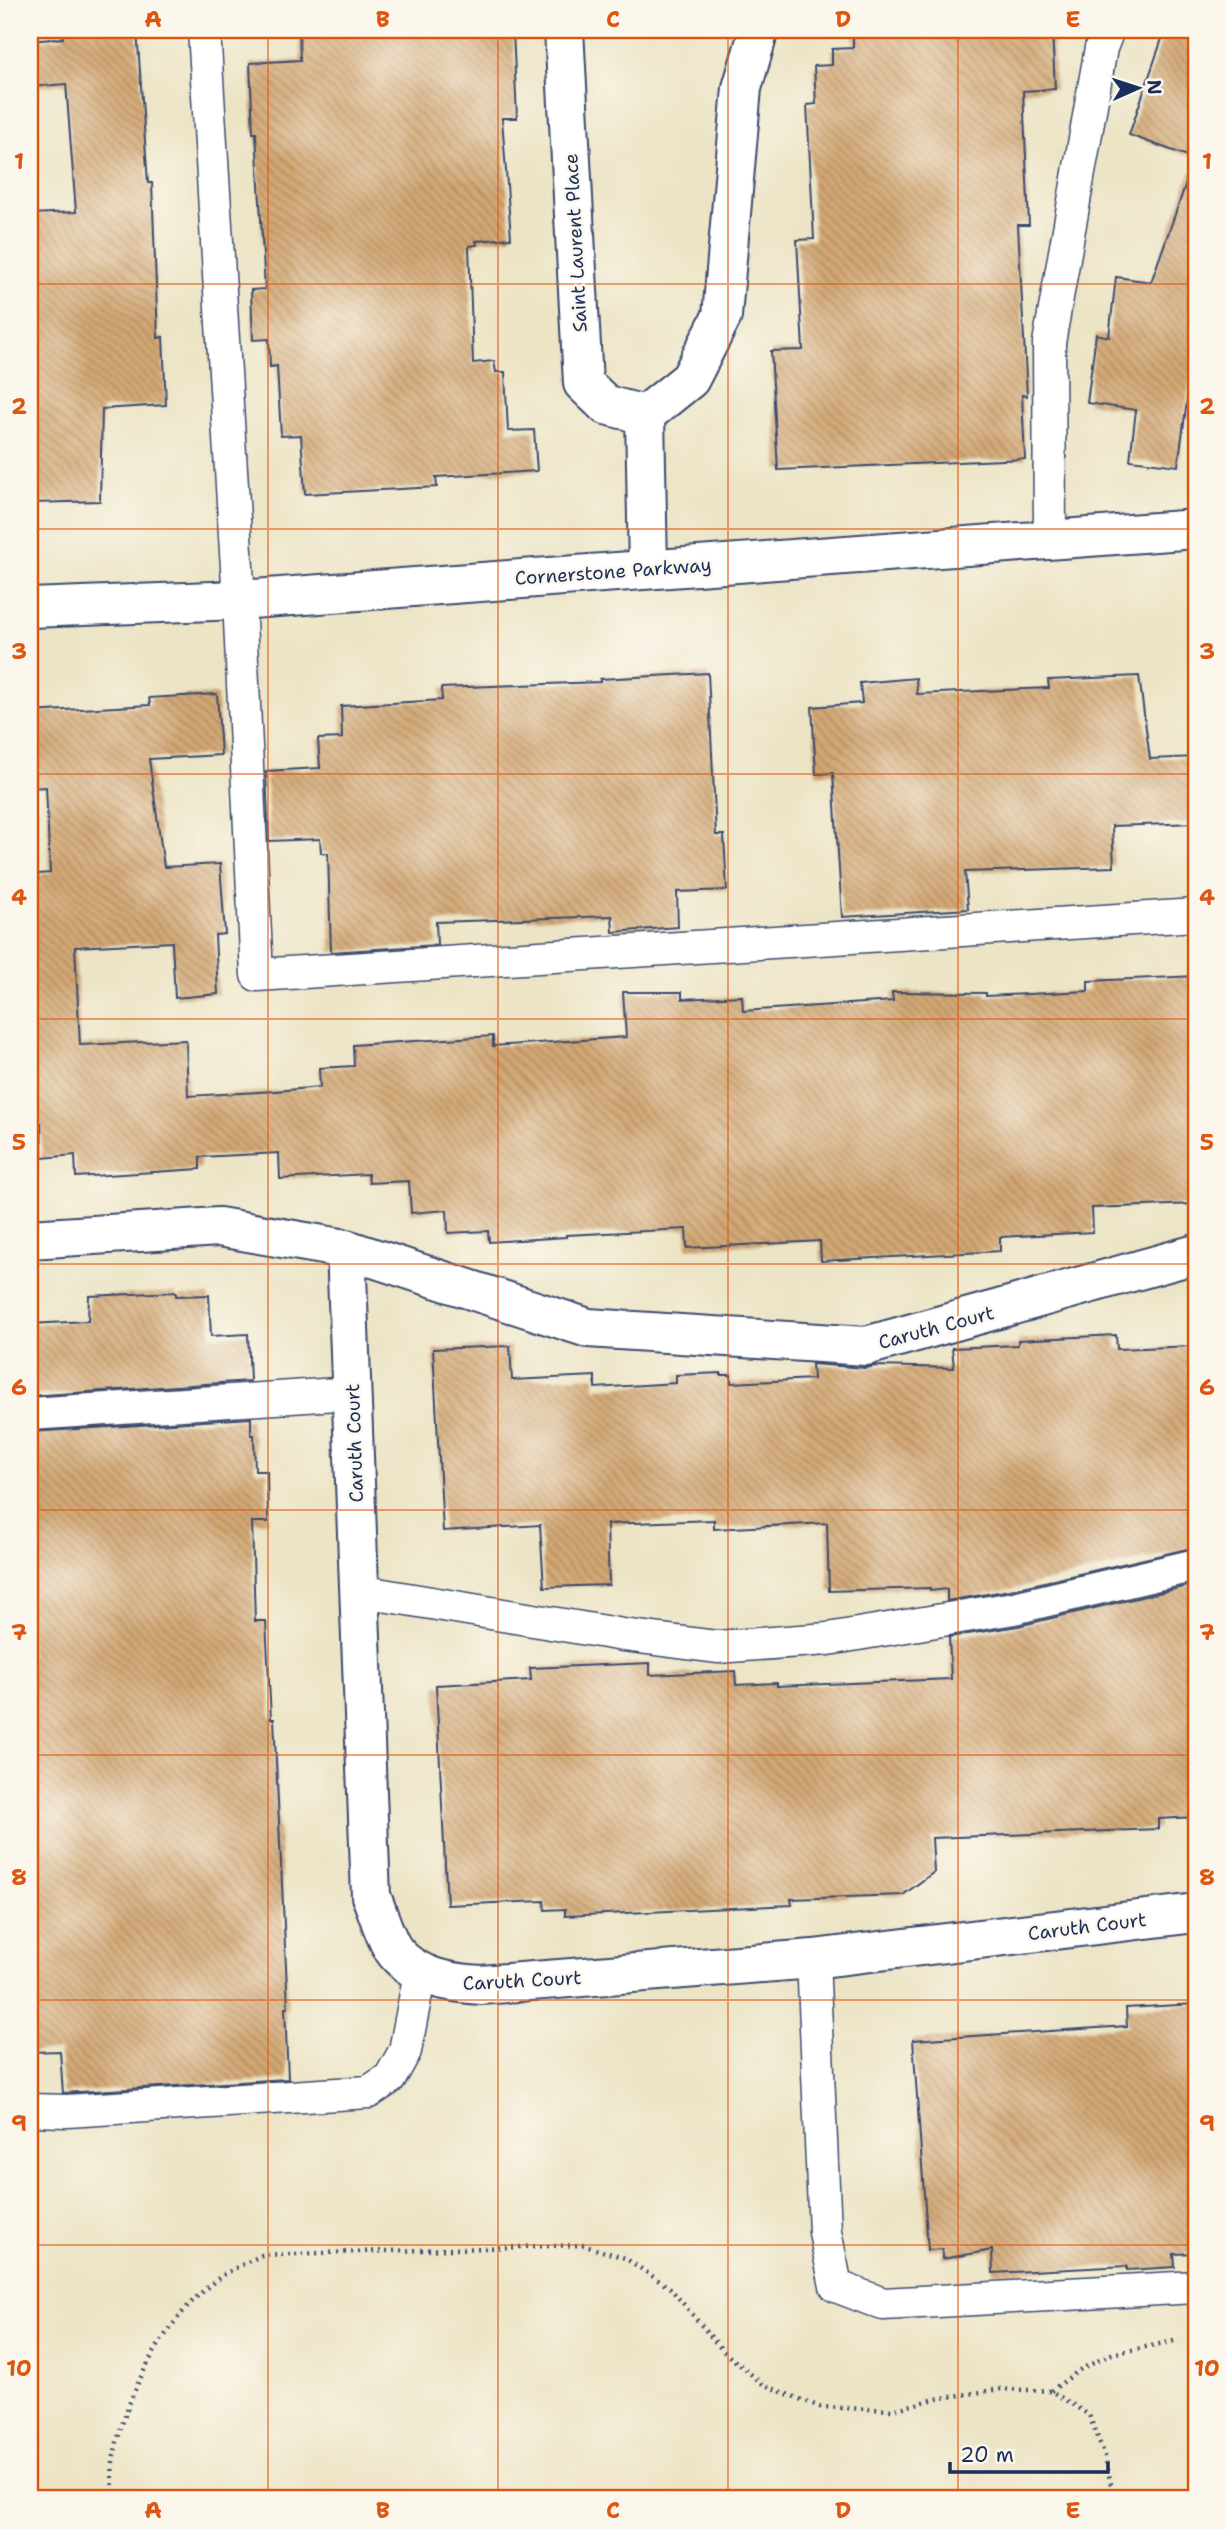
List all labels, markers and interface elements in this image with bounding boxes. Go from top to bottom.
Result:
text: A [144,4,162,34]
text: B [376,4,390,34]
text: C [606,4,620,34]
text: D [835,4,851,34]
text: E [1065,4,1081,34]
north arrow [1104,52,1174,122]
text: N [1142,79,1167,95]
text: 1 [14,146,24,176]
text: 1 [1202,146,1212,176]
street label: Saint Laurent Place [558,153,593,333]
text: 2 [11,391,27,421]
text: 2 [1199,391,1215,421]
street label: Cornerstone Parkway [514,552,712,591]
text: 3 [11,636,27,666]
text: 3 [1199,636,1215,666]
text: 4 [11,882,27,912]
text: 4 [1199,882,1215,912]
text: 5 [12,1127,26,1157]
text: 5 [1200,1127,1214,1157]
street label: Caruth Court [875,1300,997,1355]
text: 6 [11,1372,27,1402]
text: 6 [1199,1372,1215,1402]
street label: Caruth Court [340,1383,369,1503]
text: 7 [11,1617,27,1647]
text: 7 [1199,1617,1215,1647]
text: 8 [11,1862,27,1892]
text: 8 [1199,1862,1215,1892]
street label: Caruth Court [1027,1907,1148,1946]
street label: Caruth Court [462,1965,582,1996]
text: 9 [11,2108,27,2138]
text: 9 [1199,2108,1215,2138]
text: 10 [6,2353,32,2383]
text: 10 [1194,2353,1220,2383]
scale bar [950,2431,1107,2475]
text: 20 m [960,2441,1014,2469]
text: A [144,2495,162,2525]
text: B [376,2495,390,2525]
text: C [606,2495,620,2525]
text: D [835,2495,851,2525]
text: E [1065,2495,1081,2525]

